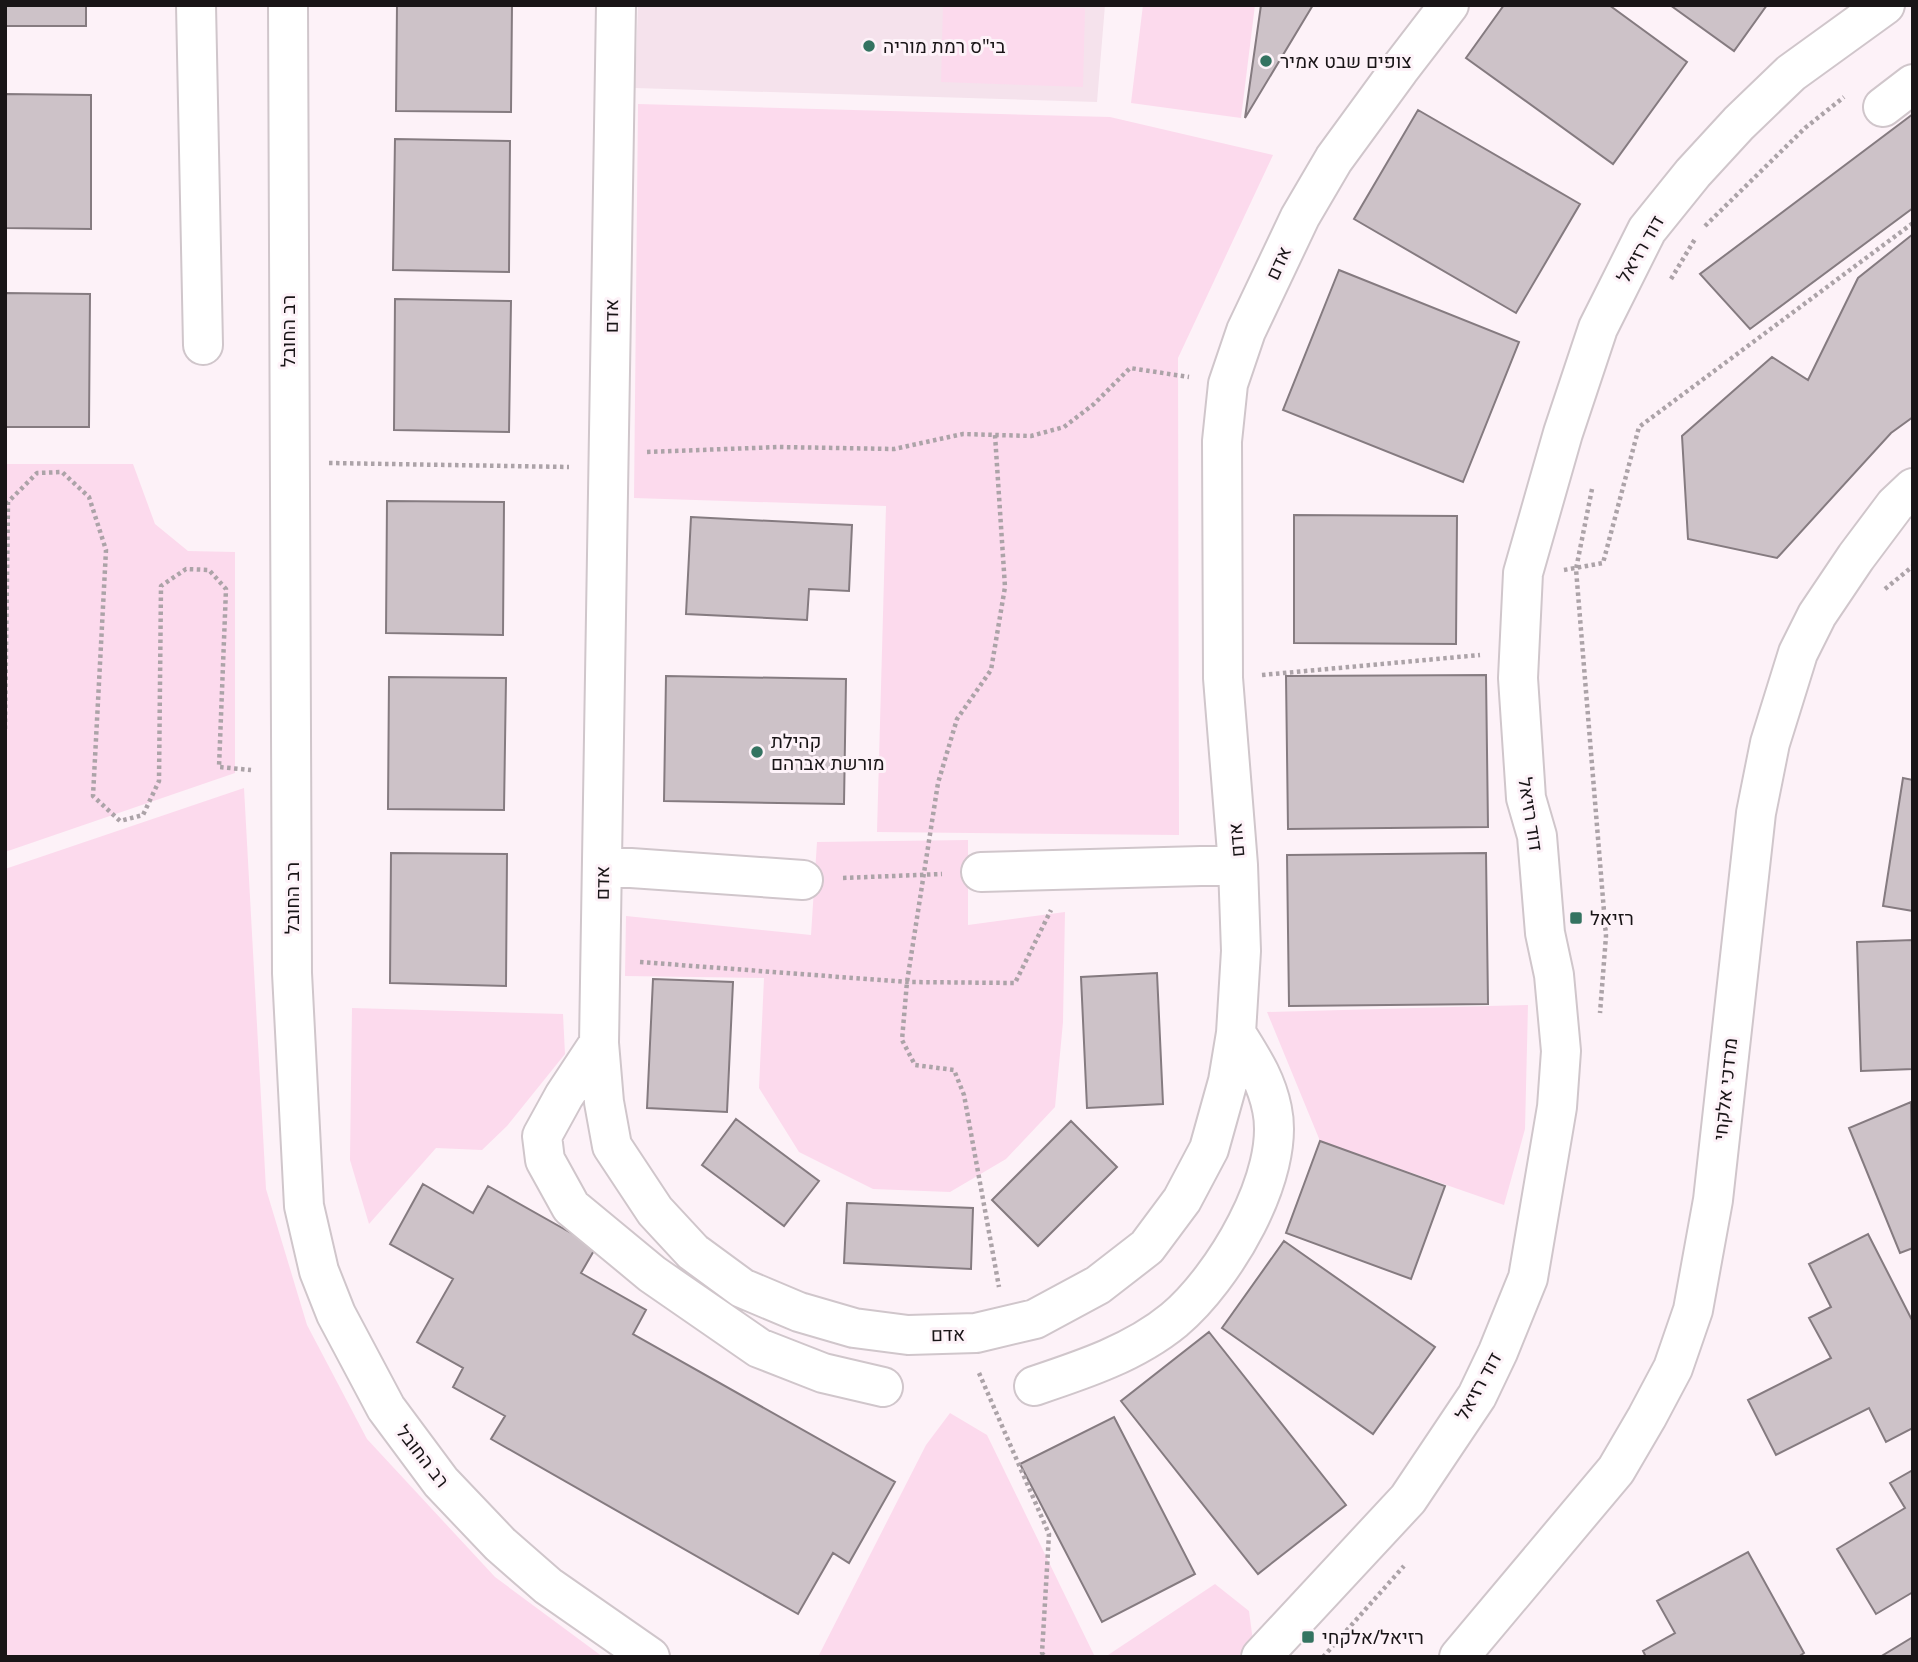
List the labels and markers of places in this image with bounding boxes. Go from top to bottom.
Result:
place label: בי"ס רמת מוריה [883,33,1006,59]
marker: בי"ס רמת מוריה [861,38,877,54]
place label: צופים שבט אמיר [1280,48,1412,74]
marker: צופים שבט אמיר [1258,53,1274,69]
place label: קהילת מורשת אברהם [771,728,885,776]
marker: קהילת מורשת אברהם [749,744,765,760]
place label: רזיאל [1590,905,1634,931]
marker: רזיאל [1568,910,1584,926]
place label: רזיאל/אלקחי [1322,1624,1424,1650]
marker: רזיאל/אלקחי [1300,1629,1316,1645]

